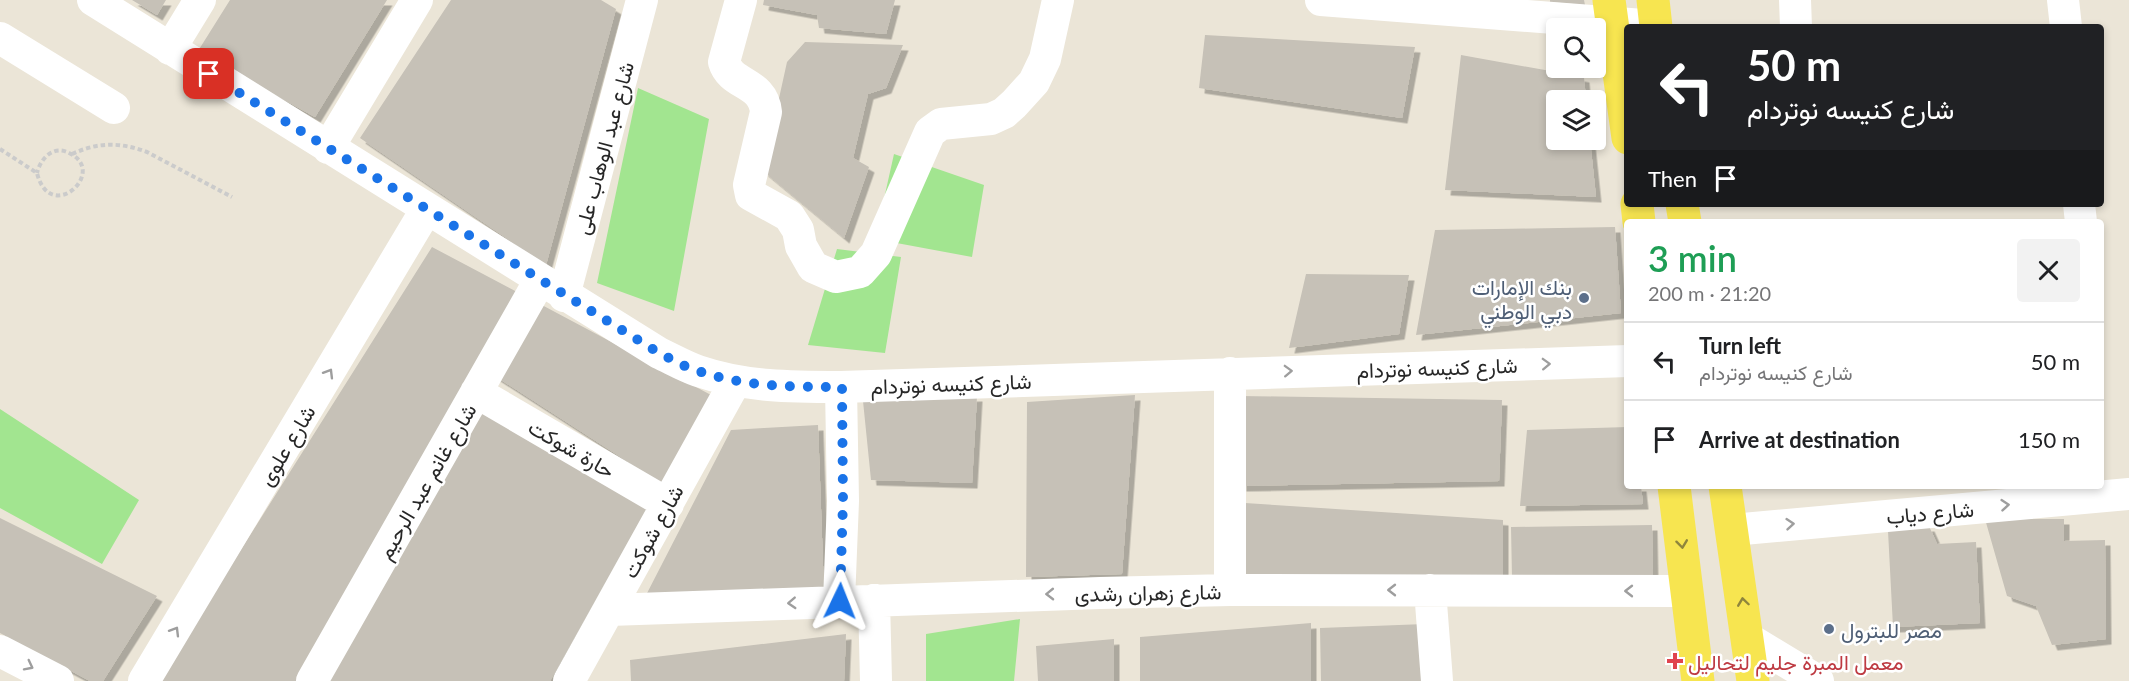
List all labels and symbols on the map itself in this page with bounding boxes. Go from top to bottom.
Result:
pin [183,48,234,99]
street label: شارع عبد الوهاب على [568,59,641,238]
place label: بنك الإمارات دبي الوطني [1472,274,1572,329]
marker: بنك الإمارات دبي الوطني [1577,291,1591,305]
street label: شارع كنيسه نوتردام [1356,352,1518,385]
one-way arrow [1541,357,1550,370]
one-way arrow [1284,365,1293,377]
street label: شارع كنيسه نوتردام [870,368,1032,401]
one-way arrow [321,369,333,379]
street label: شارع غانم عبد الرحيم [371,399,483,565]
street label: شارع علوى [252,400,322,491]
street label: حارة شوكت [524,413,619,484]
street label: شارع شوكت [616,480,690,583]
street label: شارع دياب [1885,496,1975,531]
one-way arrow [2001,499,2010,512]
one-way arrow [1786,518,1795,531]
one-way arrow [1675,539,1687,549]
position arrow [808,569,872,633]
street label: شارع زهران رشدى [1074,578,1222,609]
one-way arrow [1387,584,1396,596]
one-way arrow [1624,585,1633,597]
one-way arrow [1045,588,1054,600]
one-way arrow [788,597,797,610]
one-way arrow [1737,598,1749,607]
place label: مصر للبترول [1841,617,1942,644]
marker: مصر للبترول [1822,622,1836,636]
one-way arrow [167,627,179,637]
place label: معمل المبرة جليم لتحاليل [1688,649,1903,677]
marker: معمل المبرة جليم لتحاليل [1666,652,1684,670]
one-way arrow [23,659,33,670]

